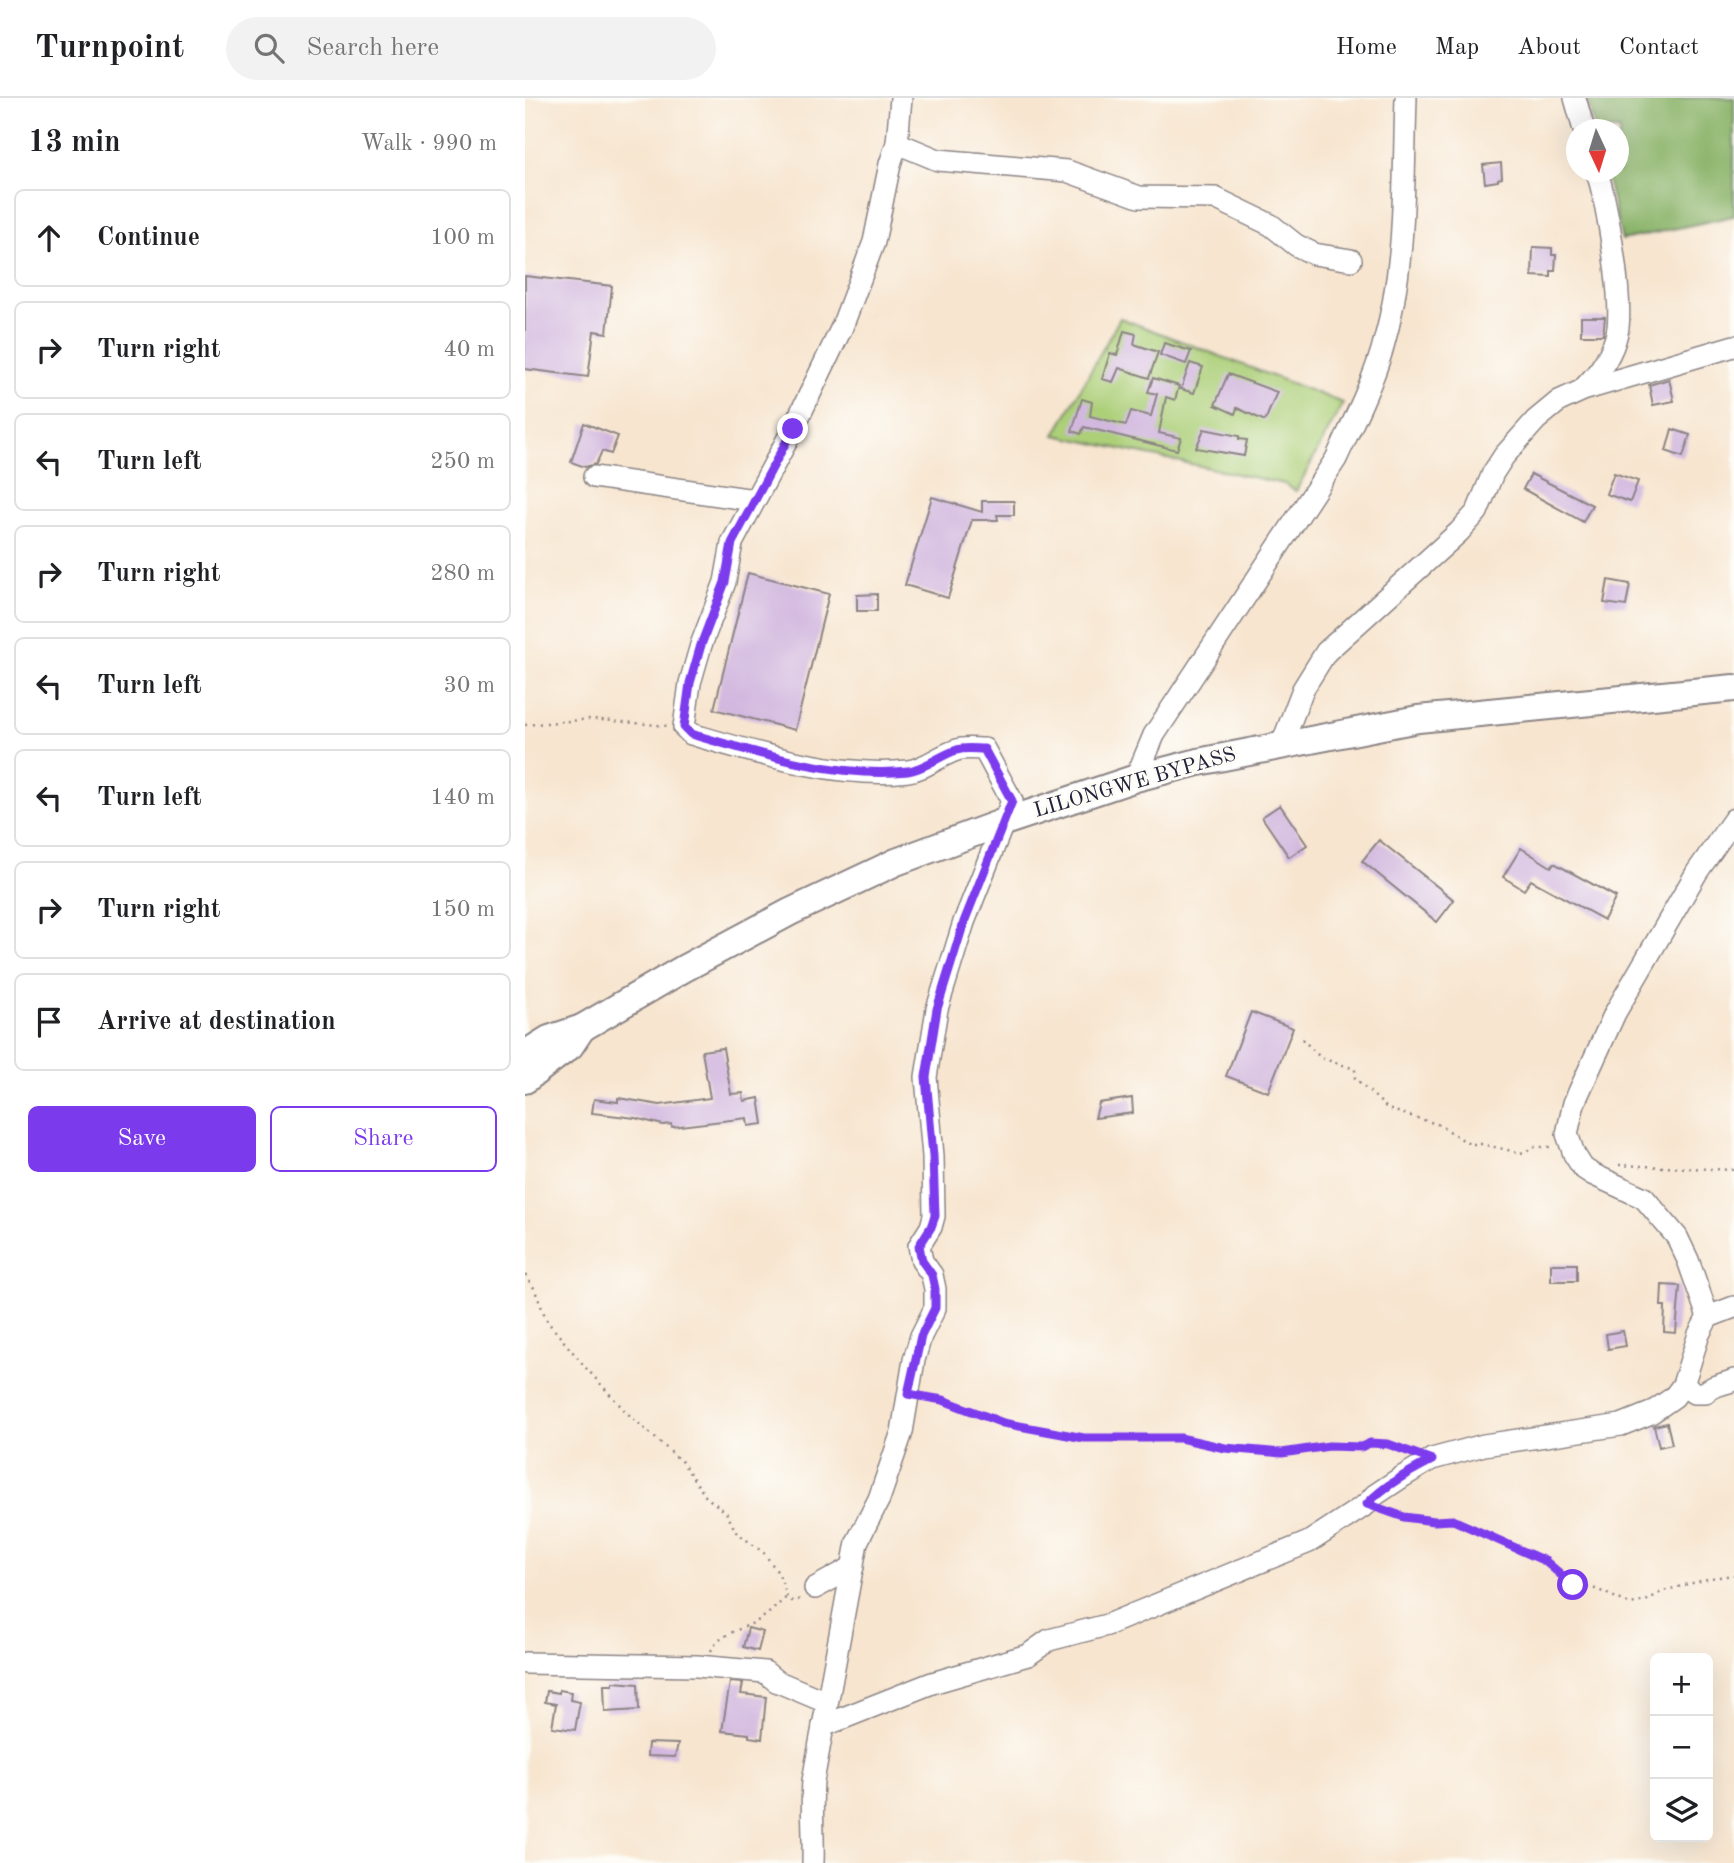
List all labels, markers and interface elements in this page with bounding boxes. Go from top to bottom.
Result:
search box [226,17,716,80]
icon: search [250,29,288,67]
text: Turnpoint [35,32,184,65]
text: Search here [306,35,439,61]
text: Home [1336,36,1397,60]
text: Map [1435,36,1479,60]
text: About [1517,36,1581,60]
text: Contact [1619,36,1699,60]
north arrow [1566,119,1629,182]
text: 13 min [28,128,121,158]
text: Walk · 990 m [361,132,497,155]
icon: ahead [30,219,68,257]
text: Continue [97,225,200,251]
text: 100 m [430,226,495,249]
icon: right [30,331,68,369]
text: Turn right [97,337,220,363]
text: 40 m [444,338,495,361]
route end [777,413,808,444]
icon: left [30,443,68,481]
text: Turn left [97,449,202,475]
text: 250 m [430,450,495,473]
icon: right [30,555,68,593]
text: Turn right [97,561,220,587]
text: 280 m [430,562,495,585]
icon: left [30,667,68,705]
text: Turn left [97,673,202,699]
text: 30 m [444,674,495,697]
street label: LILONGWE BYPASS [1032,744,1238,822]
icon: left [30,779,68,817]
text: Turn left [97,785,202,811]
text: 140 m [430,786,495,809]
icon: right [30,891,68,929]
text: Turn right [97,897,220,923]
text: 150 m [430,898,495,921]
icon: arrive [30,1003,68,1041]
text: Arrive at destination [97,1009,336,1035]
button: Save [28,1106,256,1172]
button: Share [270,1106,497,1172]
route start [1557,1569,1588,1600]
map controls [1650,1653,1713,1842]
button: + [1650,1653,1713,1716]
button: − [1650,1716,1713,1779]
button: layers [1650,1779,1713,1842]

